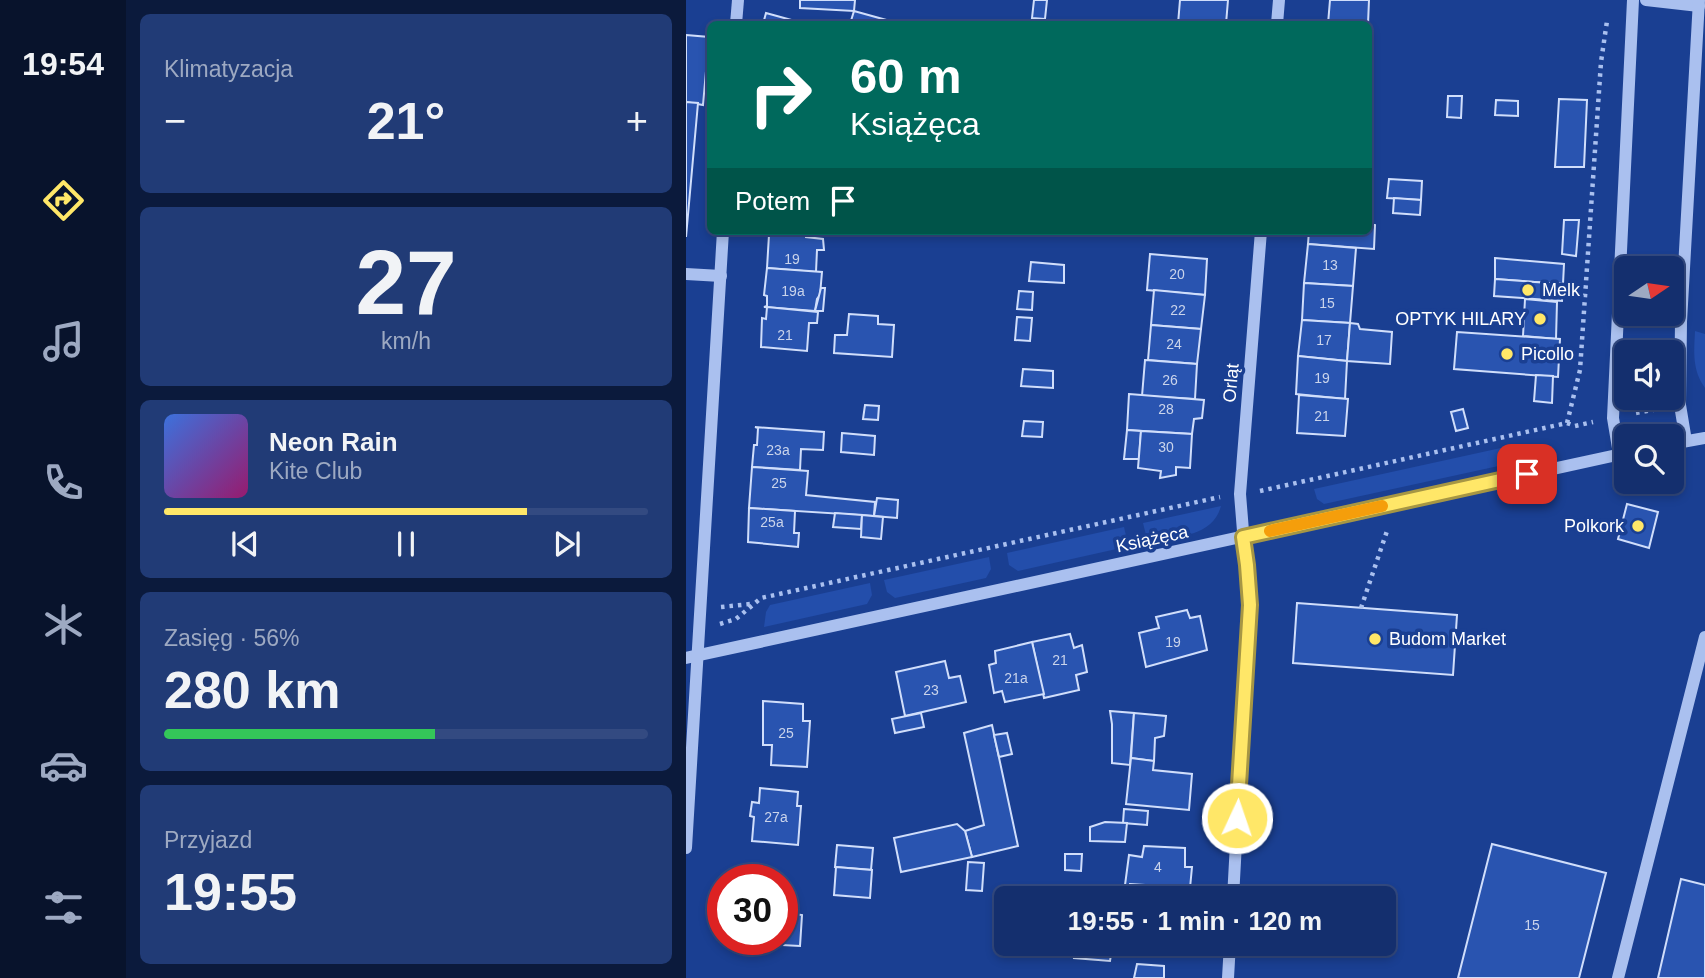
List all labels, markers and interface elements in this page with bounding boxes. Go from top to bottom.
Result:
text: 19:54 [22,46,104,82]
icon: right [735,49,826,140]
text: 60 m [850,49,962,103]
text: Klimatyzacja [164,56,293,82]
text: 21° [367,92,445,150]
text: − [164,100,186,142]
text: + [626,100,648,142]
text: Książęca [850,106,980,142]
icon: directions [39,176,88,225]
icon: arrive [824,182,862,220]
text: Potem [735,186,810,216]
text: 27 [355,232,457,333]
house number: 19 [784,251,800,267]
north arrow [1614,256,1684,326]
map controls [1614,256,1684,494]
house number: 13 [1322,257,1338,273]
house number: 20 [1169,266,1185,282]
place label: Melk [1542,280,1581,300]
marker: Melk [1520,282,1536,298]
house number: 19a [781,283,805,299]
house number: 15 [1319,295,1335,311]
house number: 22 [1170,302,1186,318]
place label: OPTYK HILARY [1395,309,1526,329]
marker: OPTYK HILARY [1532,311,1548,327]
icon: music [39,317,88,366]
house number: 21 [777,327,793,343]
text: km/h [381,328,431,354]
house number: 17 [1316,332,1332,348]
house number: 24 [1166,336,1182,352]
button: sound [1614,340,1684,410]
place label: Picollo [1521,344,1574,364]
marker: Picollo [1499,346,1515,362]
street label: Orląt [1219,363,1243,403]
house number: 19 [1314,370,1330,386]
house number: 26 [1162,372,1178,388]
house number: 28 [1158,401,1174,417]
house number: 21 [1314,408,1330,424]
button: search [1614,424,1684,494]
text: Neon Rain [269,427,398,457]
house number: 30 [1158,439,1174,455]
house number: 23a [766,442,790,458]
pin [1497,444,1557,504]
icon: arrive [1508,455,1546,493]
icon: phone [39,458,88,507]
text: Kite Club [269,458,362,484]
house number: 25 [771,475,787,491]
house number: 25a [760,514,784,530]
place label: Polkork [1564,516,1625,536]
marker: Polkork [1630,518,1646,534]
street label: Książęca [1114,521,1191,556]
icon: previous [226,525,264,563]
icon: pause [387,525,425,563]
icon: next [548,525,586,563]
icon: climate [39,600,88,649]
text: Zasięg · 56% [164,625,300,651]
place label: Budom Market [1389,629,1506,649]
marker: Budom Market [1367,631,1383,647]
house number: 19 [1165,634,1181,650]
house number: 21 [1052,652,1068,668]
text: 280 km [164,661,340,719]
house number: 21a [1004,670,1028,686]
house number: 23 [923,682,939,698]
house number: 25 [778,725,794,741]
icon: car [39,741,88,790]
position arrow [1200,781,1274,855]
house number: 27a [764,809,788,825]
text: Przyjazd [164,827,252,853]
house number: 4 [1154,859,1162,875]
text: 19:55 [164,863,297,921]
speed limit sign: 30 [707,864,798,955]
icon: filters [39,883,88,932]
text: 19:55 · 1 min · 120 m [1068,906,1322,936]
house number: 15 [1524,917,1540,933]

